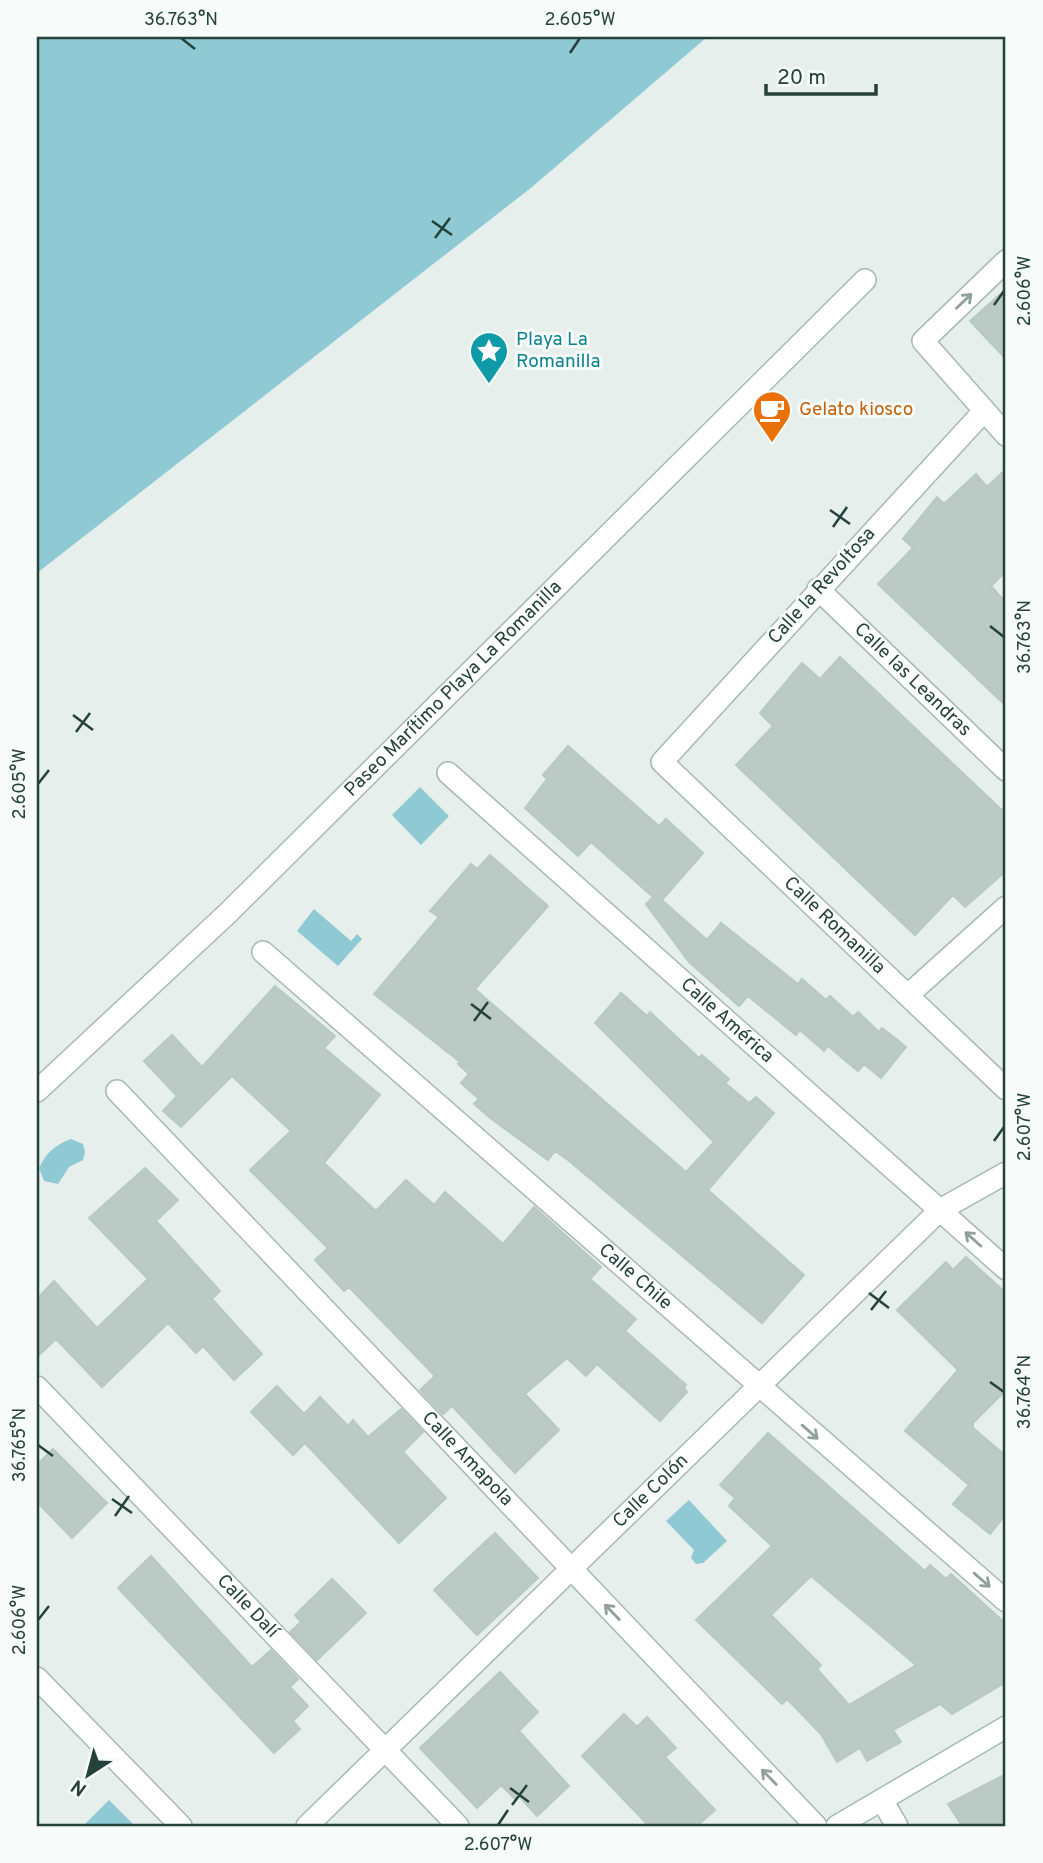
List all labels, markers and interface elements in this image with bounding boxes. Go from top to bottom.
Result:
text: 36.763°N [144,9,218,32]
text: 2.605°W [544,9,616,32]
scale bar [766,52,877,96]
text: 20 m [777,65,826,92]
text: 2.606°W [1014,256,1037,326]
one-way arrow [956,292,973,309]
place label: Playa La Romanilla [516,328,601,374]
place icon: Playa La Romanilla [468,330,510,385]
cafe icon: Gelato kiosco [751,389,793,444]
place label: Gelato kiosco [799,398,913,422]
street label: Calle la Revoltosa [763,522,881,650]
street label: Paseo Marítimo Playa La Romanilla [340,576,567,802]
text: 36.763°N [1014,600,1037,674]
street label: Calle las Leandras [849,618,976,742]
text: 2.605°W [9,748,32,820]
street label: Calle Romanilla [778,872,890,980]
street label: Calle América [675,973,779,1069]
text: 2.607°W [1014,1093,1037,1161]
one-way arrow [965,1231,982,1248]
street label: Calle Chile [593,1238,677,1316]
text: 36.764°N [1014,1355,1037,1429]
street label: Calle Amapola [416,1407,518,1512]
text: 36.765°N [9,1408,32,1482]
one-way arrow [801,1424,819,1440]
street label: Calle Colón [608,1449,694,1533]
street label: Calle Dalí [211,1569,285,1645]
one-way arrow [973,1572,991,1588]
text: 2.606°W [9,1585,32,1655]
one-way arrow [604,1604,621,1621]
north arrow [52,1741,122,1811]
one-way arrow [761,1768,777,1786]
text: N [67,1773,92,1801]
text: 2.607°W [464,1834,532,1857]

